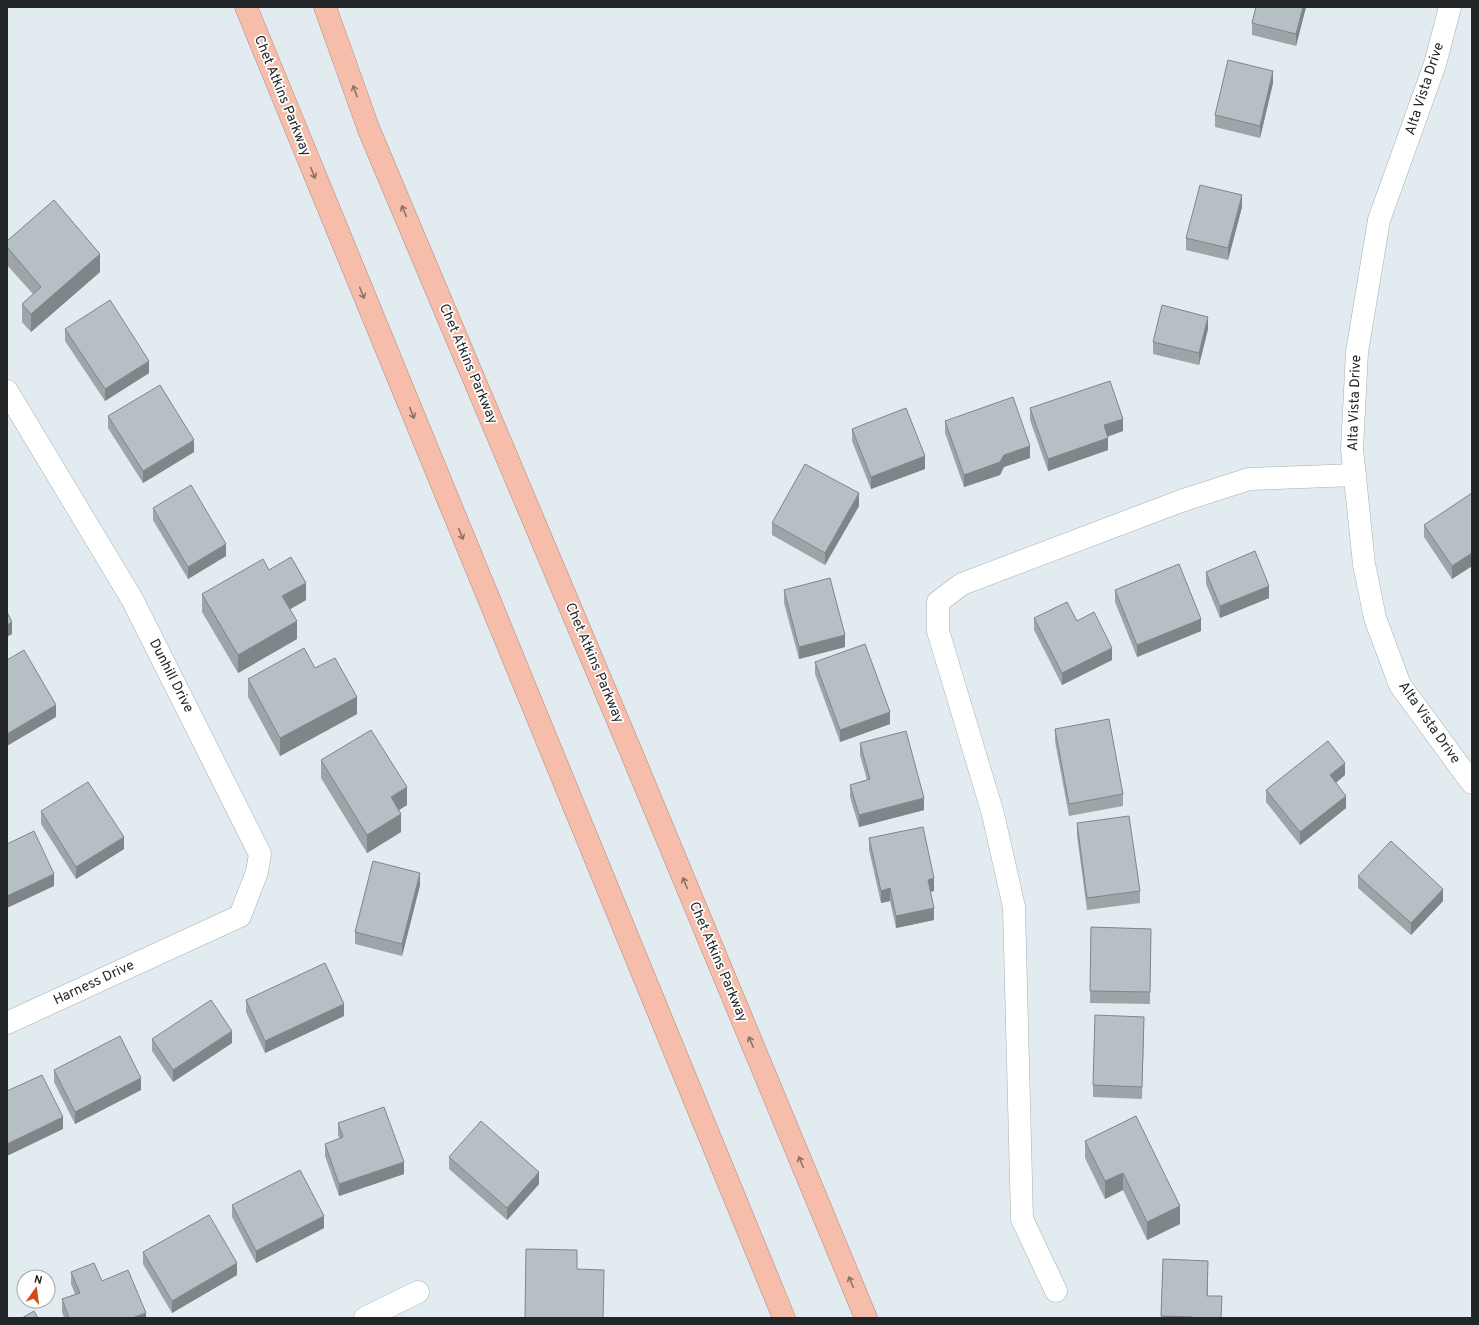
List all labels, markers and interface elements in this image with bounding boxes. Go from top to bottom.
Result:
street label: Chet Atkins Parkway [250,33,314,159]
street label: Alta Vista Drive [1402,40,1448,138]
one-way arrow [351,85,358,98]
one-way arrow [310,166,318,178]
one-way arrow [399,206,407,218]
one-way arrow [359,287,367,299]
street label: Chet Atkins Parkway [435,301,501,427]
street label: Alta Vista Drive [1345,354,1365,452]
one-way arrow [408,407,416,419]
one-way arrow [457,527,465,539]
street label: Chet Atkins Parkway [561,600,627,726]
street label: Dunhill Drive [145,636,197,716]
street label: Alta Vista Drive [1394,679,1464,767]
one-way arrow [681,877,689,889]
street label: Chet Atkins Parkway [685,899,751,1025]
street label: Harness Drive [51,957,137,1009]
one-way arrow [747,1036,755,1048]
one-way arrow [797,1156,804,1168]
north arrow [16,1269,56,1309]
text: N [33,1273,44,1288]
one-way arrow [847,1276,854,1288]

